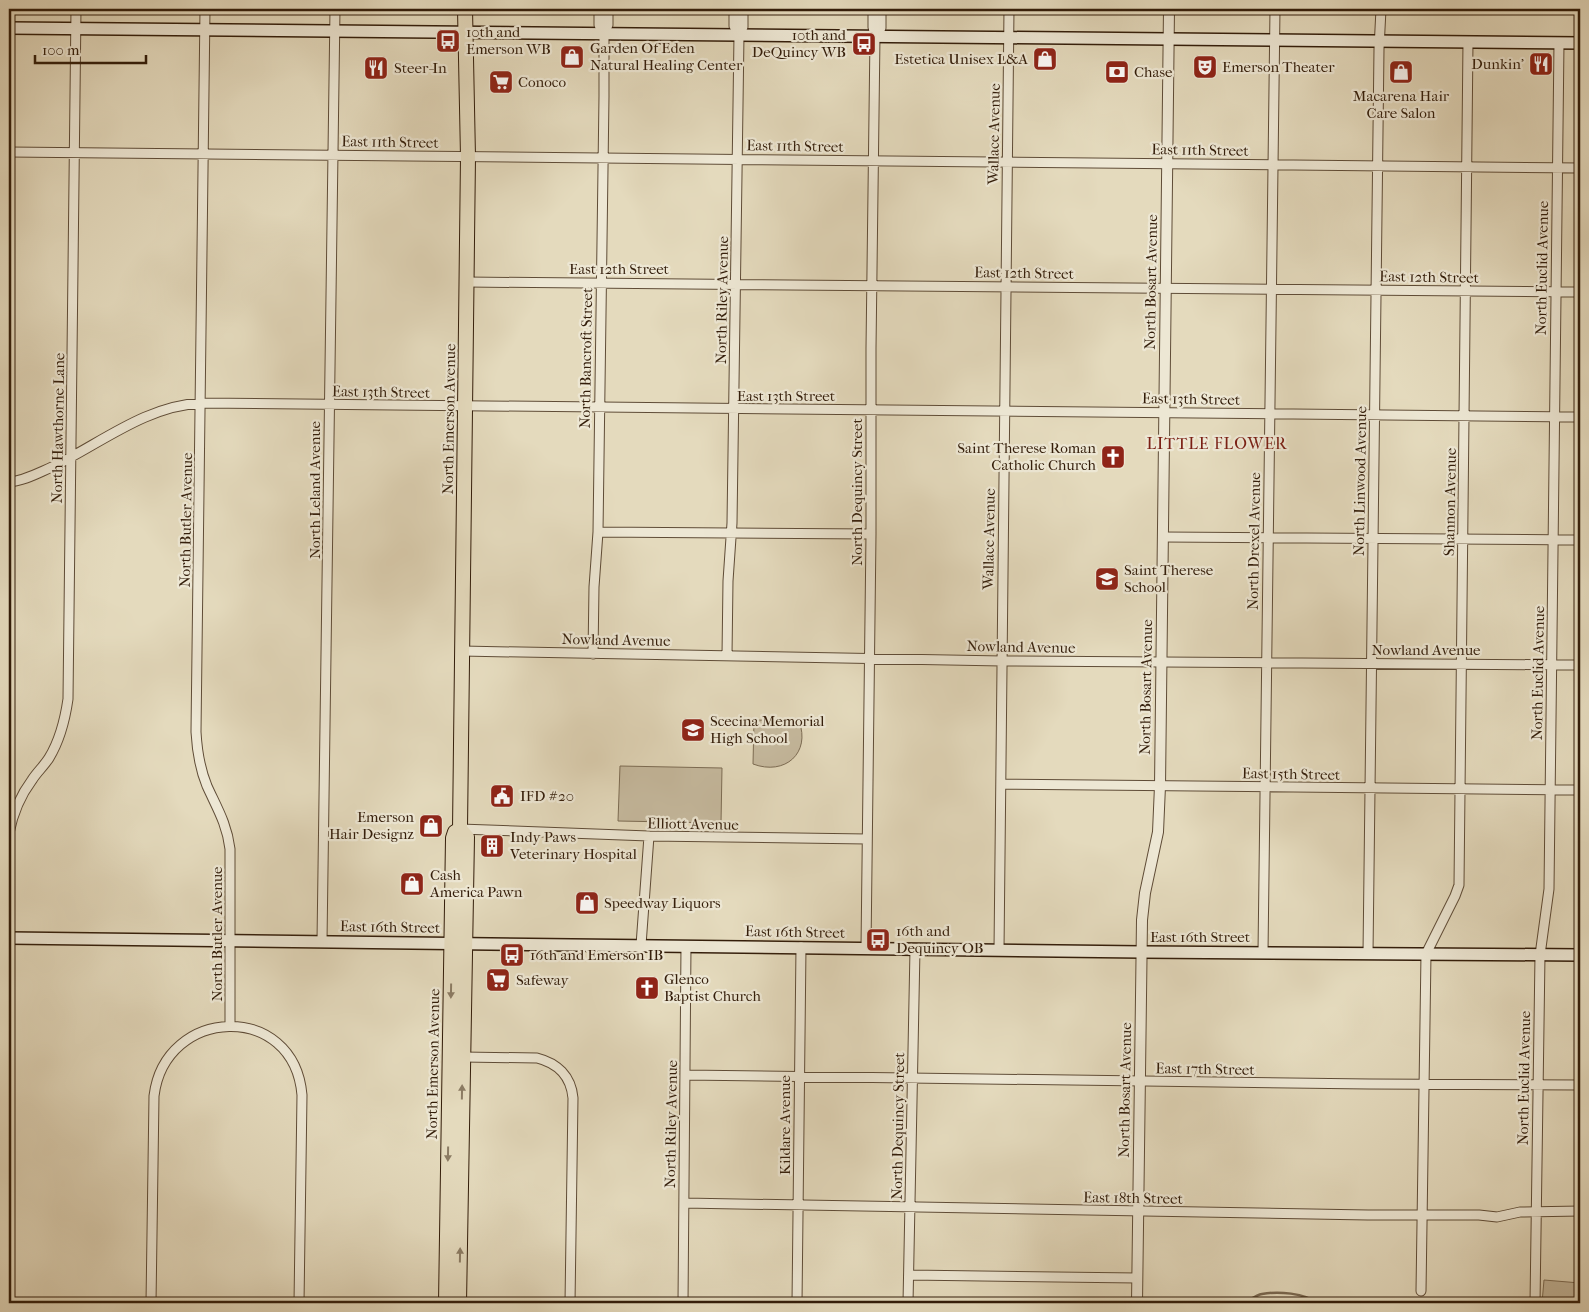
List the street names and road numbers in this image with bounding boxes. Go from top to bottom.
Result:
street label: Wallace Avenue [984,83,1004,186]
street label: East 11th Street [341,132,440,152]
street label: East 11th Street [746,136,845,156]
street label: East 11th Street [1151,140,1250,160]
street label: North Euclid Avenue [1532,200,1552,335]
street label: North Bosart Avenue [1141,214,1161,350]
street label: North Riley Avenue [712,235,732,364]
street label: East 12th Street [569,260,670,278]
street label: East 12th Street [974,263,1075,283]
street label: East 12th Street [1379,267,1480,287]
street label: North Bancroft Street [576,287,596,429]
street label: North Emerson Avenue [439,343,459,495]
street label: North Hawthorne Lane [48,352,68,503]
street label: East 13th Street [332,382,431,402]
street label: East 13th Street [737,387,836,405]
street label: East 13th Street [1142,389,1241,409]
street label: North Linwood Avenue [1350,405,1370,556]
street label: North Dequincy Street [848,418,866,566]
street label: North Leland Avenue [306,420,324,559]
street label: Shannon Avenue [1440,447,1460,556]
street label: North Butler Avenue [176,452,196,588]
street label: North Drexel Avenue [1244,471,1264,610]
street label: Wallace Avenue [979,488,999,591]
street label: North Euclid Avenue [1528,605,1548,740]
street label: North Bosart Avenue [1136,619,1156,755]
street label: Nowland Avenue [561,630,671,650]
street label: Nowland Avenue [966,637,1076,657]
street label: Nowland Avenue [1372,641,1481,659]
street label: East 15th Street [1242,764,1341,784]
street label: Elliott Avenue [647,814,740,834]
street label: North Butler Avenue [208,866,226,1002]
street label: East 16th Street [340,917,441,937]
street label: East 16th Street [745,922,846,942]
street label: East 16th Street [1150,928,1251,946]
street label: North Emerson Avenue [423,988,443,1140]
street label: North Euclid Avenue [1514,1010,1534,1145]
street label: North Bosart Avenue [1115,1022,1135,1158]
street label: North Dequincy Street [888,1051,908,1200]
street label: North Riley Avenue [661,1059,681,1188]
street label: East 17th Street [1155,1059,1255,1079]
street label: Kildare Avenue [776,1075,794,1175]
street label: East 18th Street [1083,1188,1184,1208]

